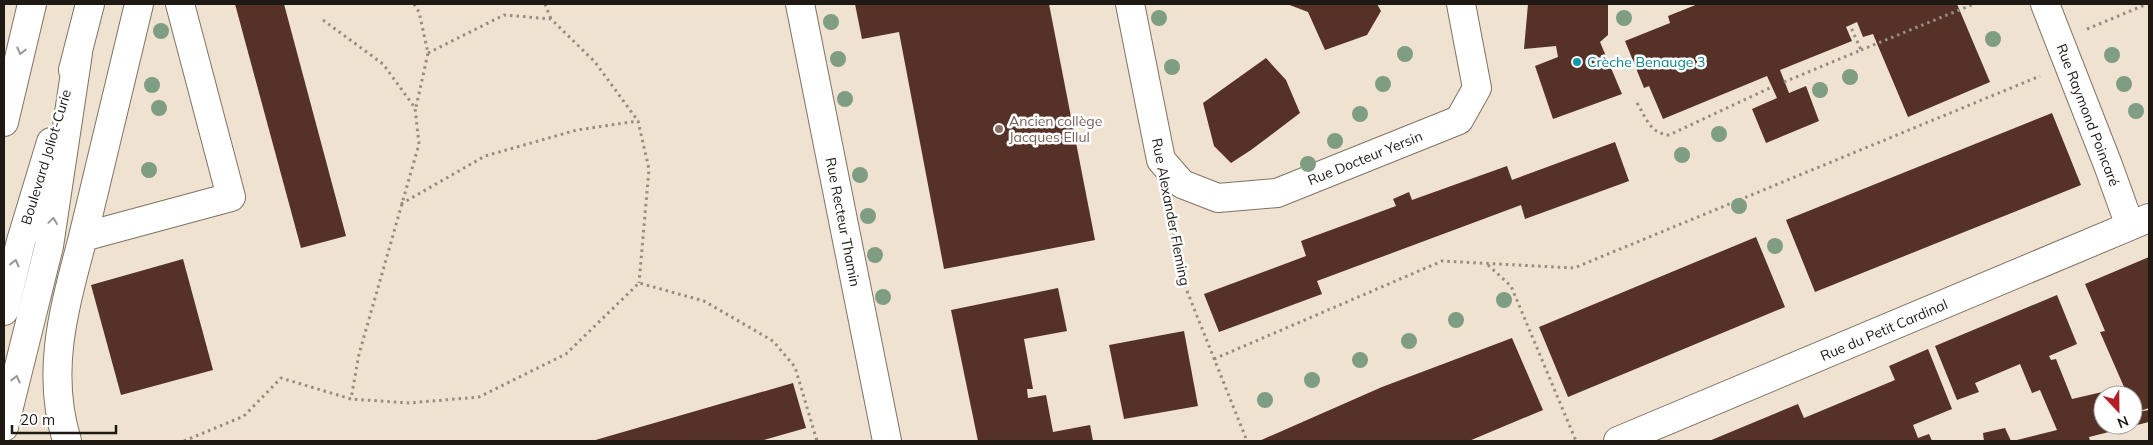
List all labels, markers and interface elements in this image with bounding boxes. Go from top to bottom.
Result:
street label: Rue Raymond Poincaré [2053,41,2123,189]
one-way arrow [16,47,27,56]
place label: Crèche Benauge 3 [1587,53,1706,71]
marker: Crèche Benauge 3 [1571,56,1583,68]
street label: Boulevard Joliot-Curie [17,87,75,227]
place label: Ancien collège Jacques Ellul [1009,112,1102,146]
marker: Ancien collège Jacques Ellul [993,123,1005,135]
street label: Rue Docteur Yersin [1305,127,1425,189]
street label: Rue Alexander Fleming [1148,137,1194,287]
street label: Rue Recteur Thamin [822,156,864,288]
one-way arrow [47,217,58,225]
one-way arrow [9,259,20,268]
street label: Rue du Petit Cardinal [1818,295,1950,365]
one-way arrow [10,375,21,384]
north arrow [2093,385,2143,435]
scale bar [12,402,116,434]
text: 20 m [20,410,55,429]
text: N [2115,412,2131,432]

